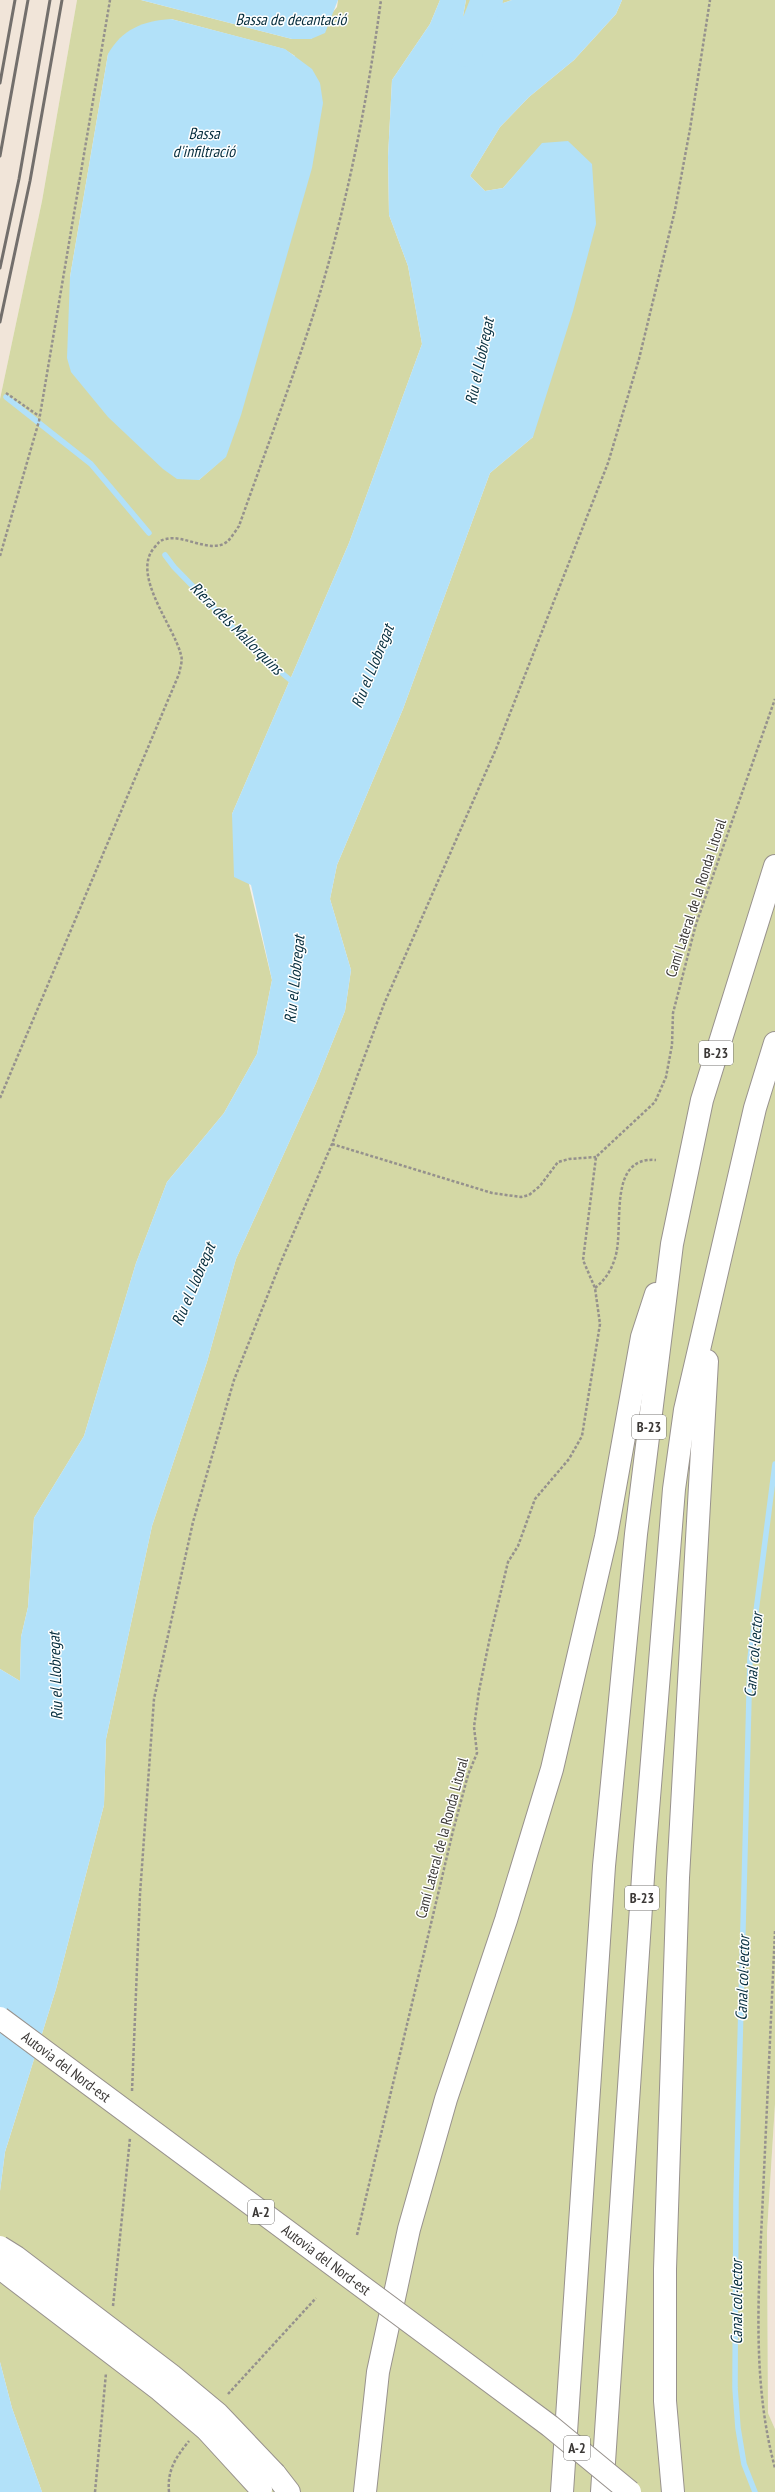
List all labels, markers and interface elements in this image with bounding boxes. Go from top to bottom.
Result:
water label: Bassa de decantació [236,9,348,29]
water label: Bassa d'infiltració [173,123,236,161]
water label: Riu el Llobregat [460,314,498,406]
water label: Riera dels Mallorquins [186,577,289,680]
water label: Riu el Llobregat [346,620,398,711]
street label: Camí Lateral de la Ronda Litoral [661,816,730,979]
water label: Riu el Llobregat [279,933,309,1024]
road number: B-23 [699,1041,733,1065]
water label: Riu el Llobregat [167,1238,220,1328]
road number: B-23 [632,1415,666,1439]
water label: Canal col·lector [739,1609,767,1698]
water label: Riu el Llobregat [43,1630,67,1720]
street label: Camí Lateral de la Ronda Litoral [411,1755,472,1920]
road number: B-23 [625,1886,659,1910]
water label: Canal col·lector [731,1933,754,2021]
street label: Autovia del Nord-est [18,2027,115,2106]
road number: A-2 [248,2200,274,2224]
street label: Autovia del Nord-est [278,2220,375,2299]
water label: Canal col·lector [726,2257,746,2345]
road number: A-2 [564,2436,590,2460]

